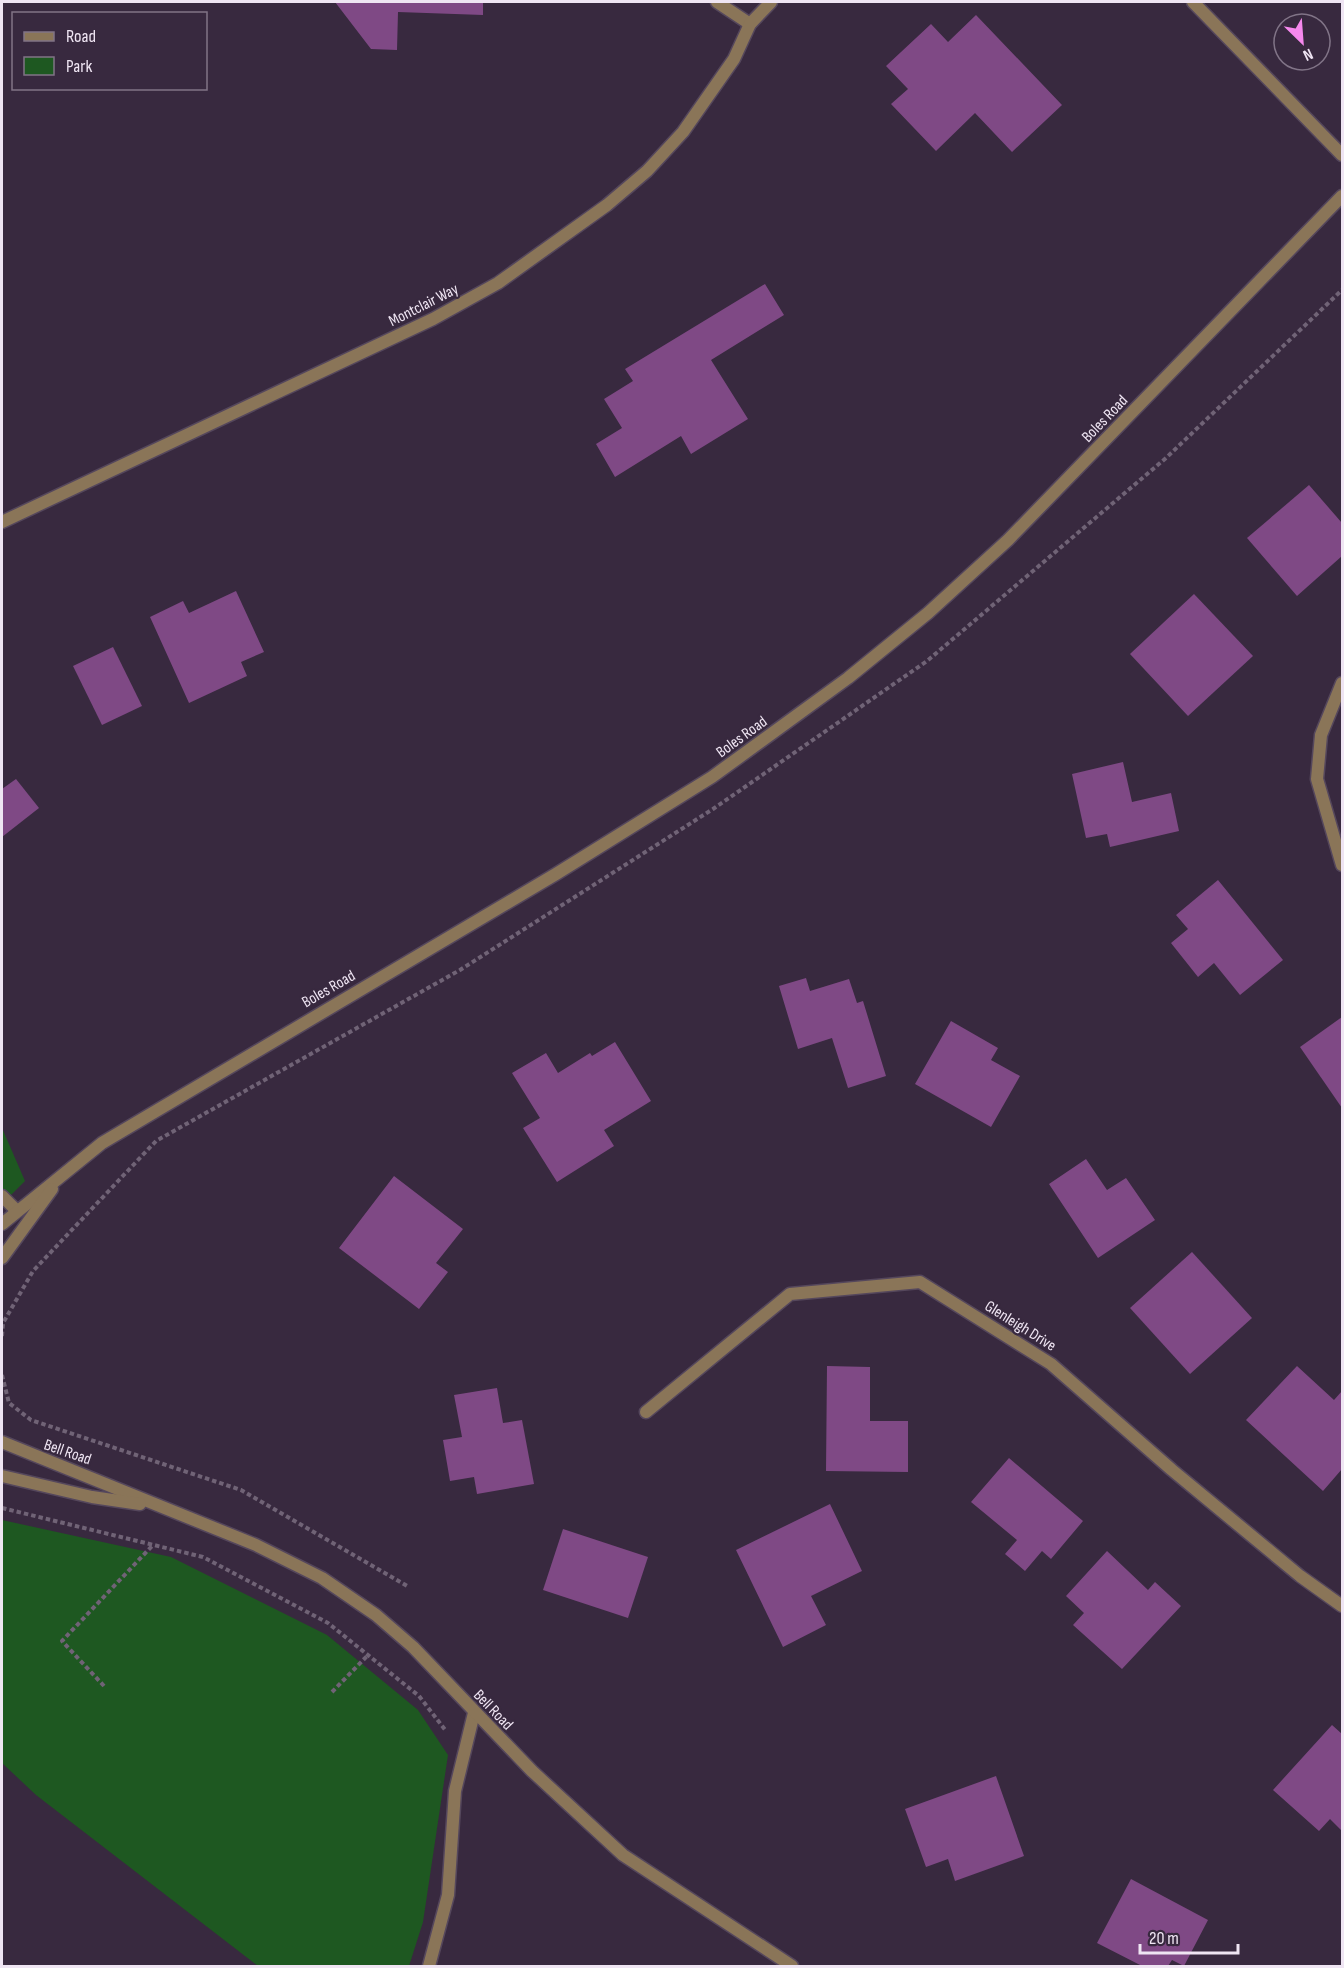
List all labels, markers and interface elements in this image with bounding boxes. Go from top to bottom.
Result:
legend [12,12,207,90]
north arrow [1272,12,1332,72]
text: Road [66,26,96,47]
text: N [1300,44,1316,65]
text: Park [66,56,92,77]
street label: Montclair Way [386,280,462,331]
street label: Boles Road [1078,392,1132,447]
street label: Boles Road [713,712,771,762]
street label: Boles Road [299,967,359,1012]
street label: Glenleigh Drive [981,1297,1059,1356]
street label: Bell Road [41,1436,94,1469]
street label: Bell Road [469,1686,517,1734]
scale bar [1140,1917,1238,1955]
text: 20 m [1149,1928,1179,1949]

